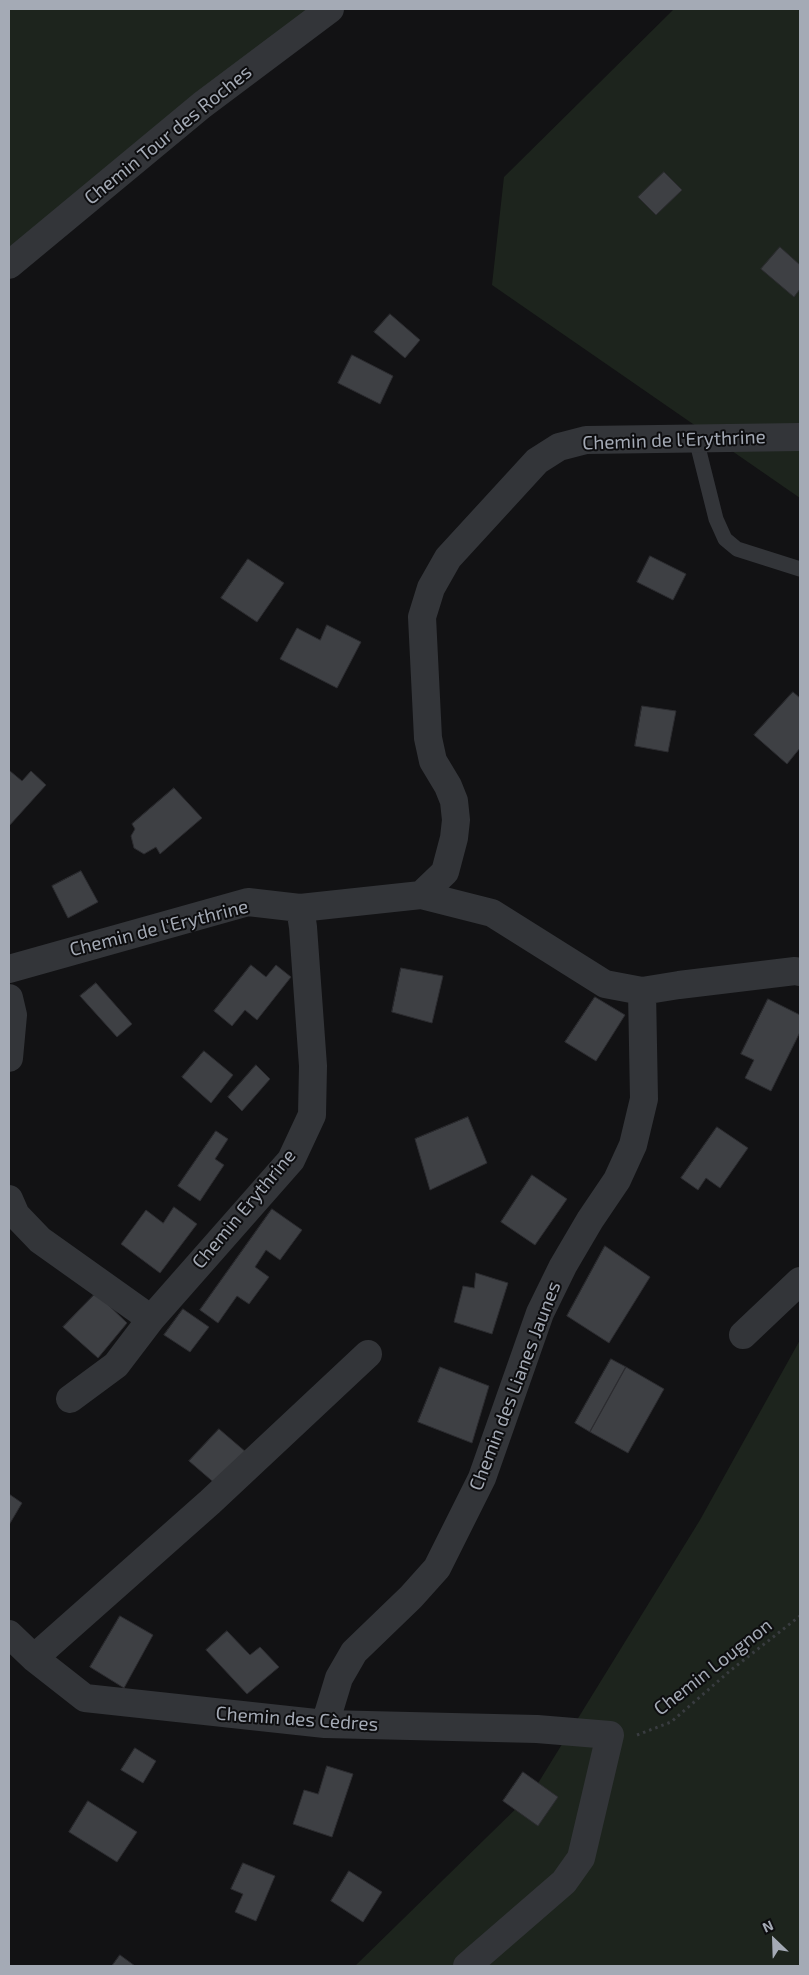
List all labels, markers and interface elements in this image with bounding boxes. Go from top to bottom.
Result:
street label: Chemin Tour des Roches [80,60,256,210]
street label: Chemin de l'Erythrine [582,425,766,455]
street label: Chemin de l'Erythrine [67,895,251,961]
street label: Chemin Erythrine [187,1145,301,1273]
street label: Chemin des Lianes Jaunes [465,1278,565,1494]
street label: Chemin Lougnon [649,1614,777,1720]
street label: Chemin des Cèdres [215,1702,379,1736]
north arrow [749,1915,799,1965]
text: N [760,1916,776,1936]

